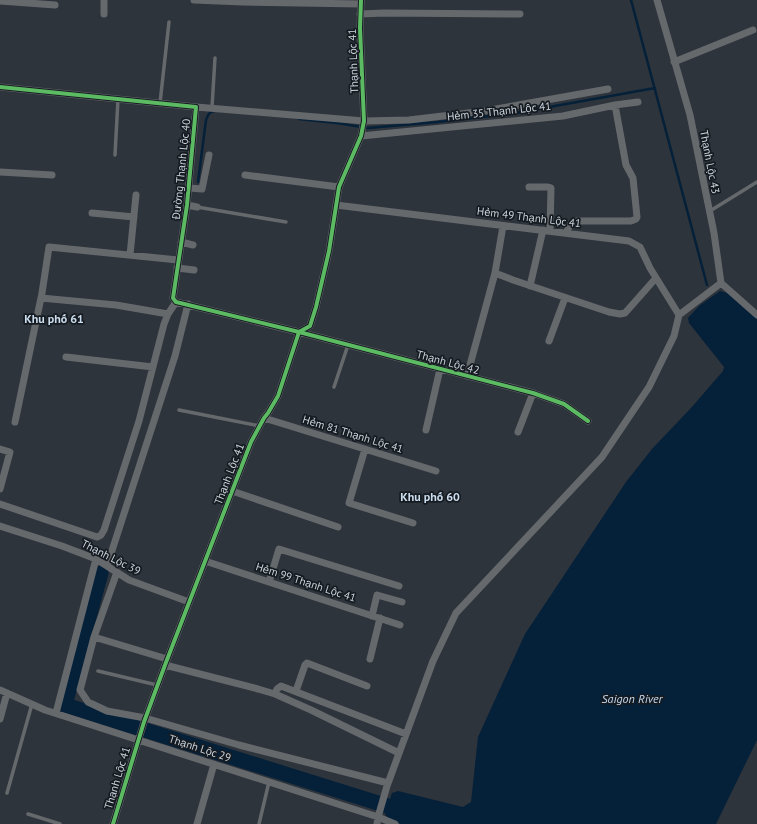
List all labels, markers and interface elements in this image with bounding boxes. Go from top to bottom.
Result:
street label: Thạnh Lộc 41 [345,28,361,94]
street label: Hẻm 35 Thạnh Lộc 41 [446,99,552,123]
street label: Đường Thạnh Lộc 40 [169,118,193,221]
street label: Thạnh Lộc 43 [697,129,723,195]
street label: Hẻm 49 Thạnh Lộc 41 [476,204,582,230]
district label: Khu phố 61 [24,311,84,326]
street label: Thạnh Lộc 42 [415,347,481,377]
street label: Hẻm 81 Thạnh Lộc 41 [301,412,405,456]
street label: Thạnh Lộc 41 [211,441,247,507]
district label: Khu phố 60 [400,489,460,504]
street label: Thạnh Lộc 39 [79,536,143,578]
street label: Hẻm 99 Thạnh Lộc 41 [254,559,358,605]
water label: Saigon River [602,691,664,706]
street label: Thạnh Lộc 29 [167,731,233,765]
street label: Thạnh Lộc 41 [101,745,133,811]

